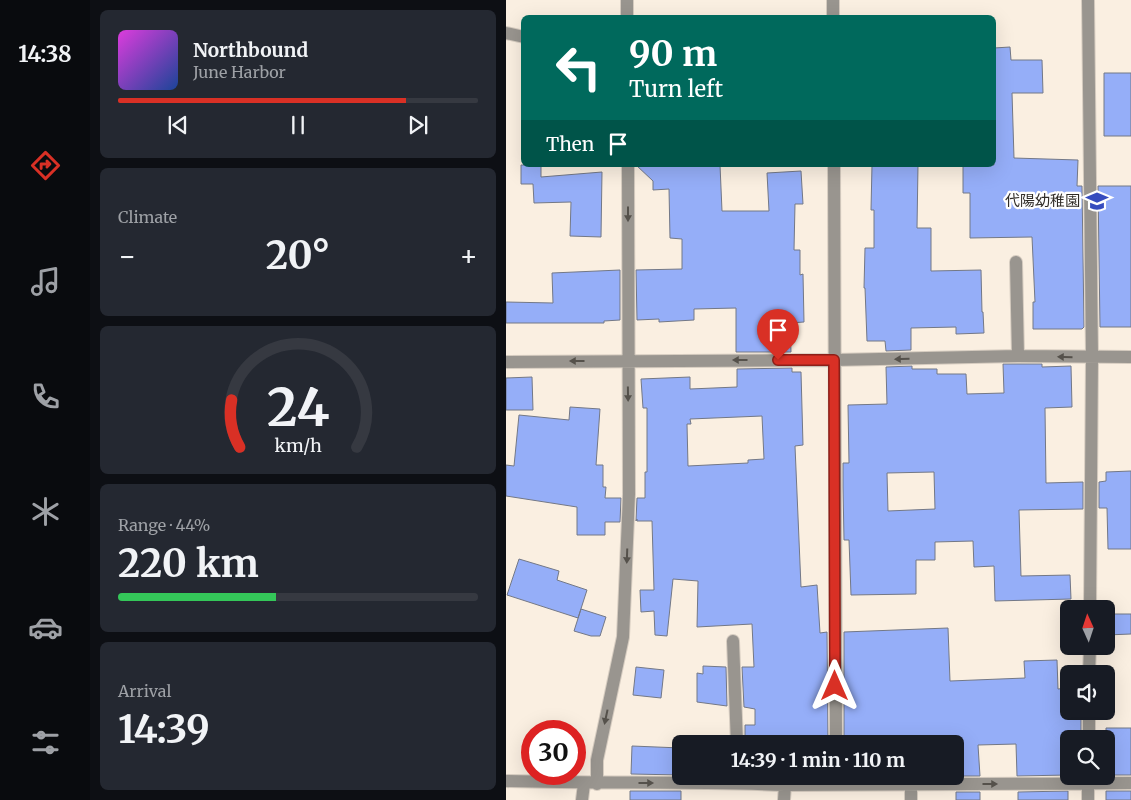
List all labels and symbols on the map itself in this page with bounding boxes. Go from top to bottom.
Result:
school or university icon: 代陽幼稚園 [1084,188,1110,214]
place label: 代陽幼稚園 [1005,191,1080,210]
one-way arrow [624,206,632,222]
pin [757,309,799,360]
one-way arrow [1056,353,1072,361]
one-way arrow [894,355,910,363]
one-way arrow [731,356,747,364]
one-way arrow [569,357,585,365]
one-way arrow [624,386,632,402]
one-way arrow [622,548,630,564]
north arrow [1060,600,1115,655]
position arrow [808,659,860,711]
one-way arrow [602,709,610,725]
speed limit sign: 30 [521,720,586,785]
one-way arrow [638,779,654,787]
one-way arrow [982,780,998,788]

